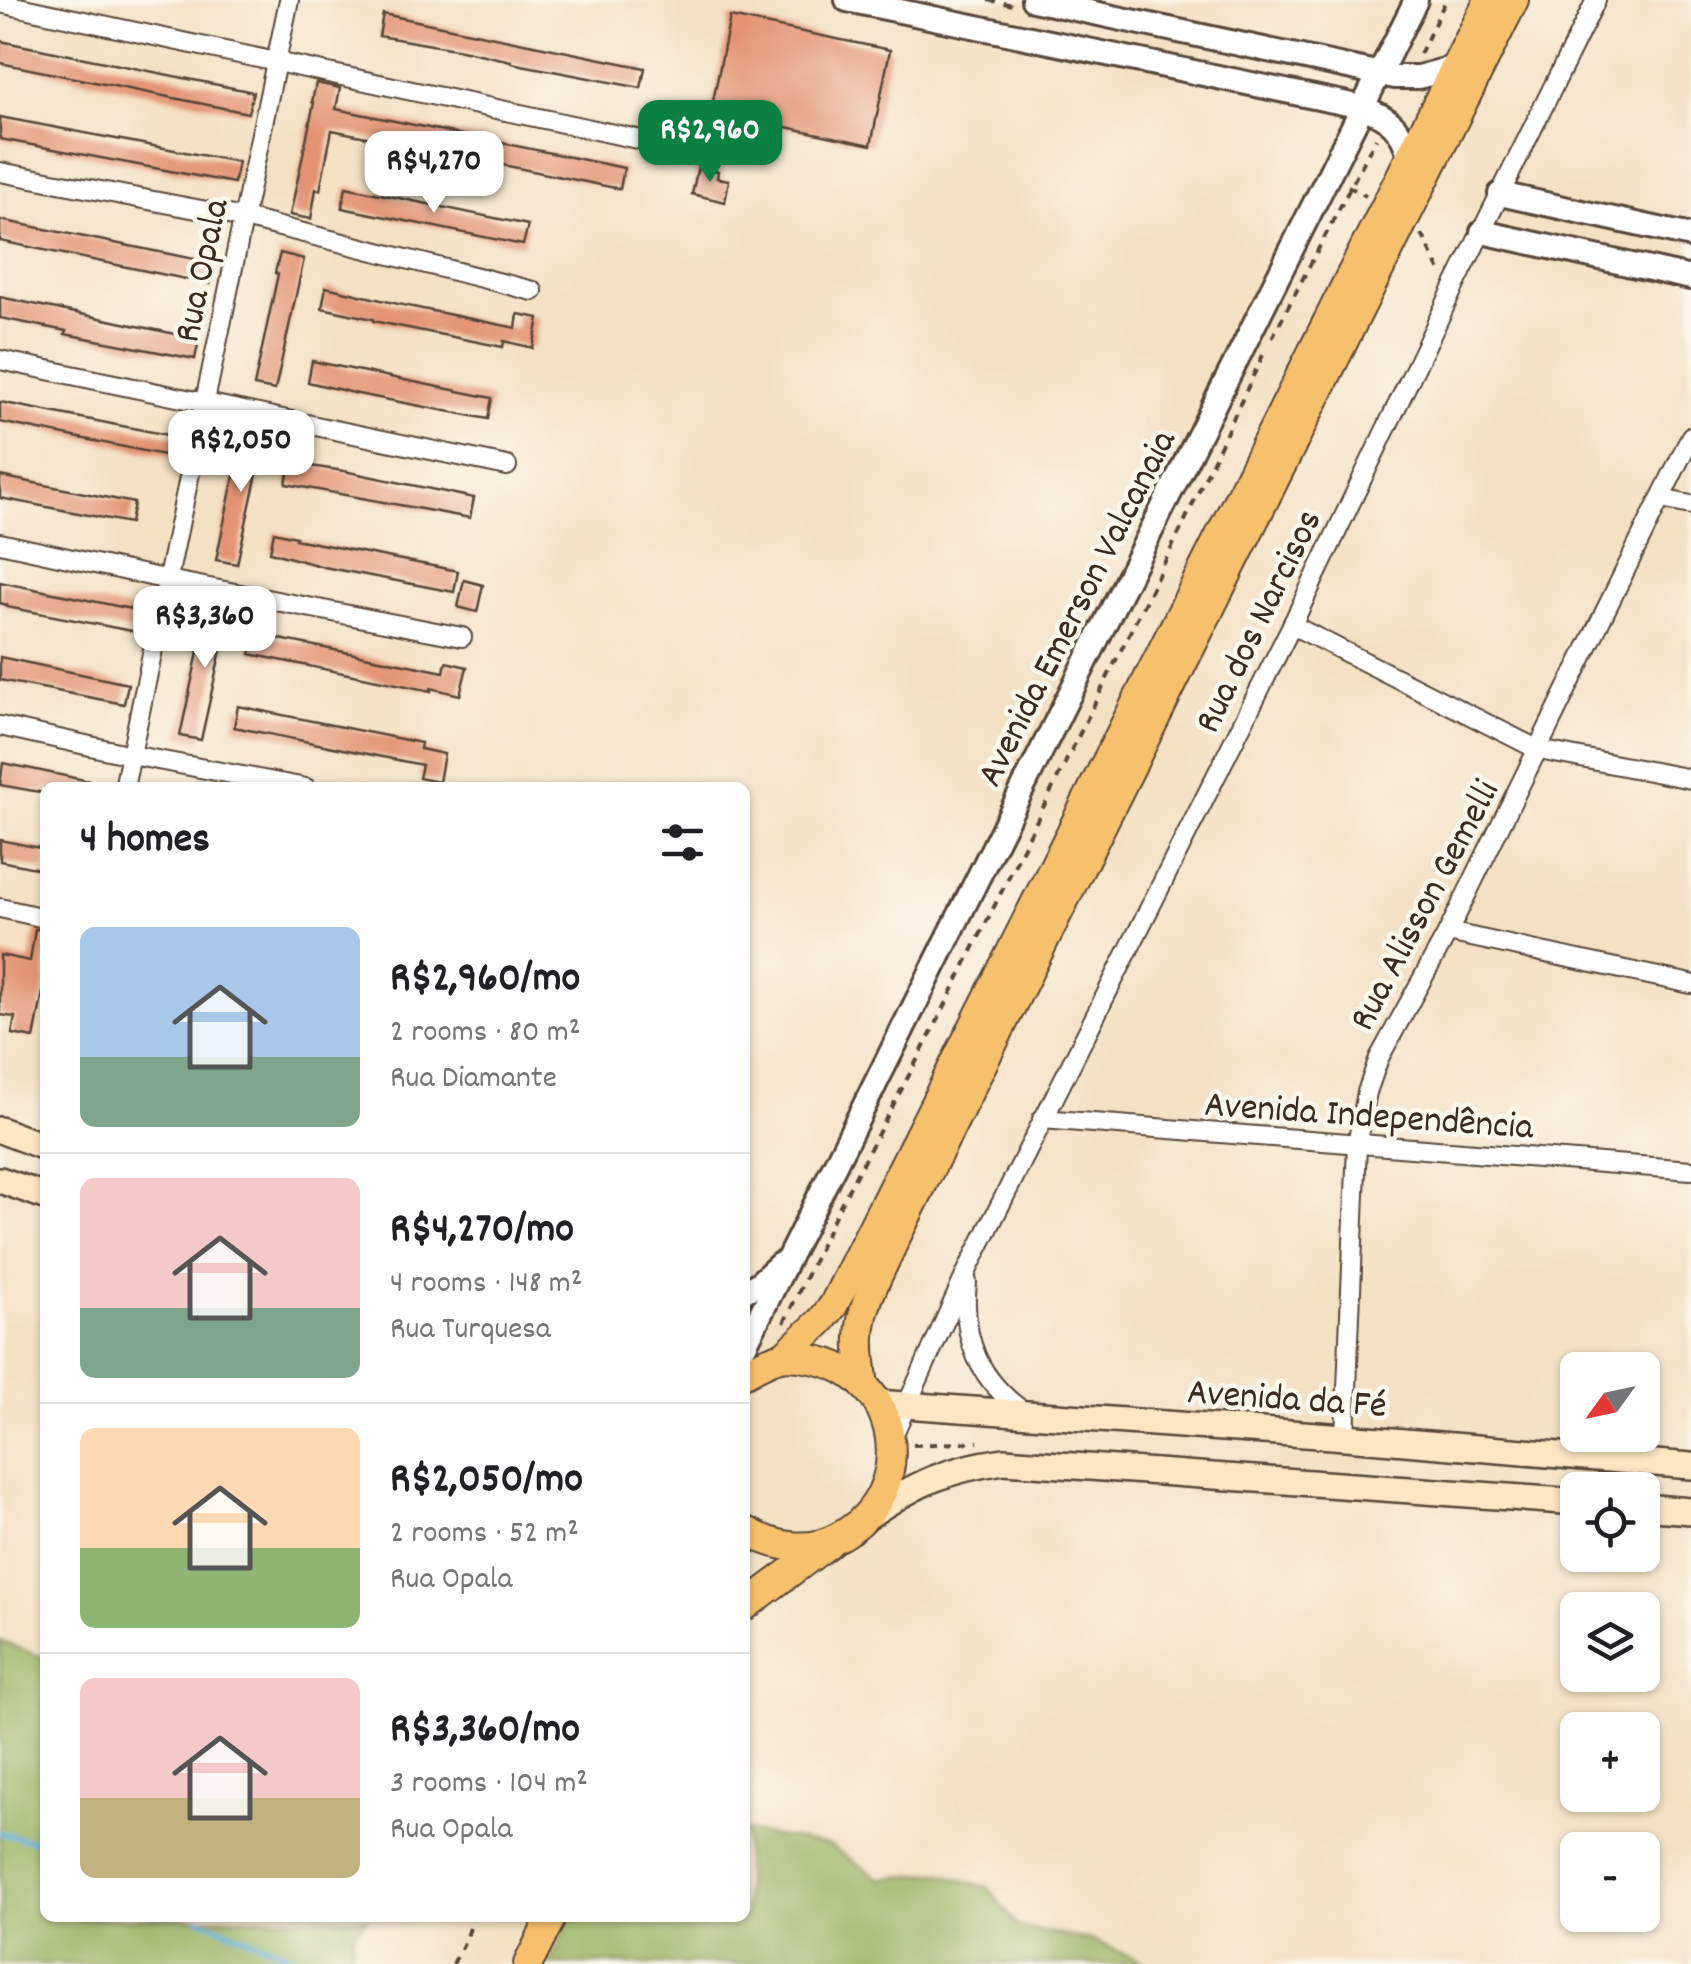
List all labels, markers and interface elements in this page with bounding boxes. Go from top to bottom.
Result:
pin: R$2,960 [618,100,802,185]
text: R$2,960 [660,109,760,155]
pin: R$4,270 [342,131,526,216]
text: R$4,270 [387,140,481,186]
street label: Rua Opala [162,193,247,348]
pin: R$2,050 [149,410,333,495]
text: R$2,050 [190,419,292,465]
street label: Avenida Emerson Valcanaia [965,420,1193,797]
street label: Rua dos Narcisos [1183,501,1339,744]
pin: R$3,360 [113,586,297,671]
text: R$3,360 [155,595,255,641]
street label: Rua Alisson Gemelli [1338,771,1516,1042]
text: 4 homes [80,812,210,872]
icon: filters [655,815,710,870]
text: R$2,960/mo [390,951,580,1011]
icon: home [160,967,280,1087]
text: 2 rooms · 80 m² [390,1011,580,1057]
text: Rua Diamante [390,1057,557,1103]
street label: Avenida Independência [1202,1080,1536,1157]
text: R$4,270/mo [390,1202,574,1262]
icon: home [160,1218,280,1338]
text: 4 rooms · 148 m² [390,1262,582,1308]
text: Rua Turquesa [390,1308,551,1354]
north arrow [1560,1352,1660,1452]
map controls [1560,1352,1660,1932]
street label: Avenida da Fé [1185,1367,1388,1436]
text: R$2,050/mo [390,1452,583,1512]
icon: home [160,1468,280,1588]
button: locate [1560,1472,1660,1572]
text: 2 rooms · 52 m² [390,1512,579,1558]
text: Rua Opala [390,1558,512,1604]
button: layers [1560,1592,1660,1692]
text: R$3,360/mo [390,1702,580,1762]
button: + [1560,1712,1660,1812]
icon: home [160,1718,280,1838]
text: 3 rooms · 104 m² [390,1762,588,1808]
text: Rua Opala [390,1808,512,1854]
button: − [1560,1832,1660,1932]

